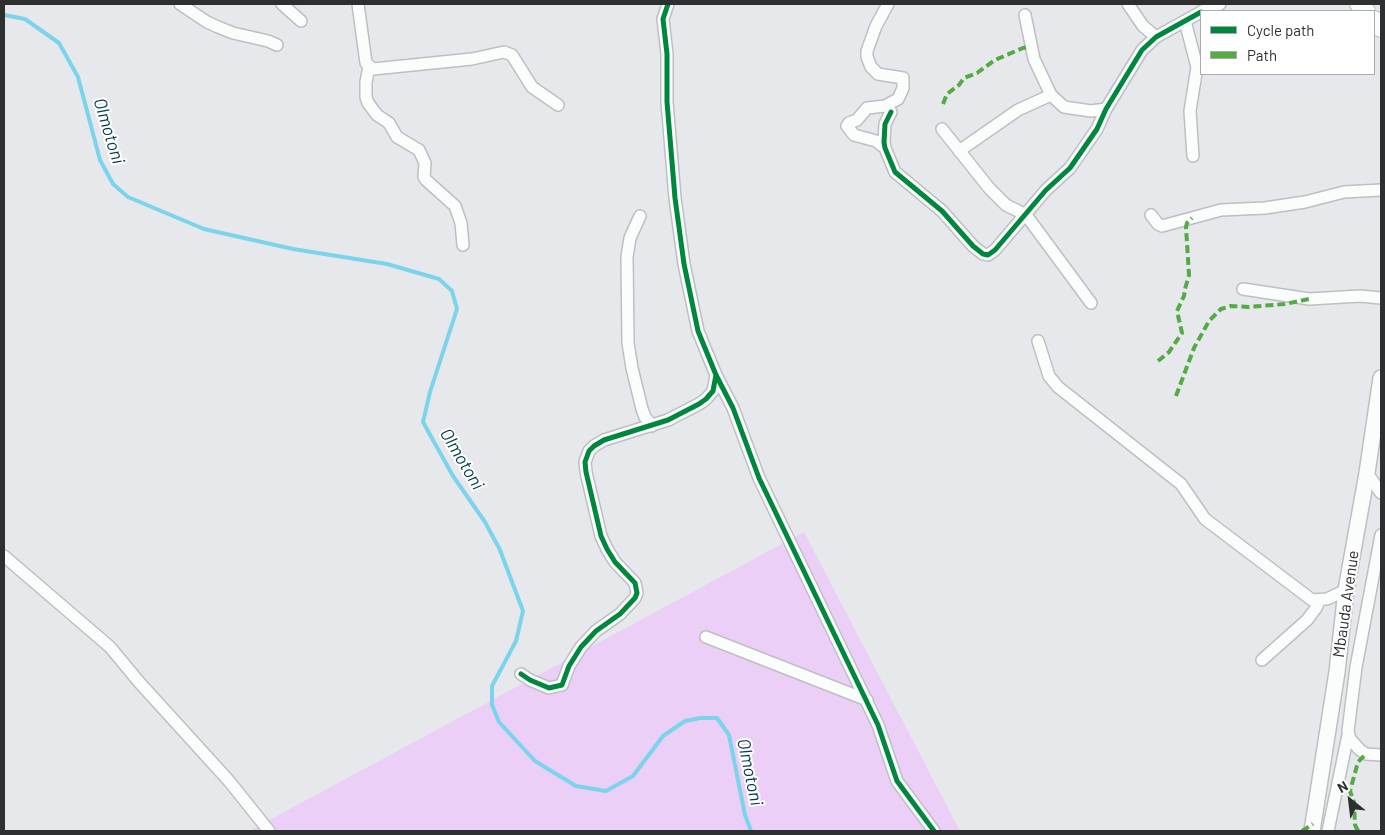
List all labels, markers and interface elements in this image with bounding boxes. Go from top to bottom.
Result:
legend [1200,10,1375,75]
text: Cycle path [1247,21,1314,39]
text: Path [1247,46,1277,64]
water label: Olmotoni [89,95,129,167]
water label: Olmotoni [435,424,489,494]
street label: Mbauda Avenue [1329,549,1363,659]
water label: Olmotoni [732,736,768,808]
north arrow [1325,775,1375,825]
text: N [1334,777,1351,796]

